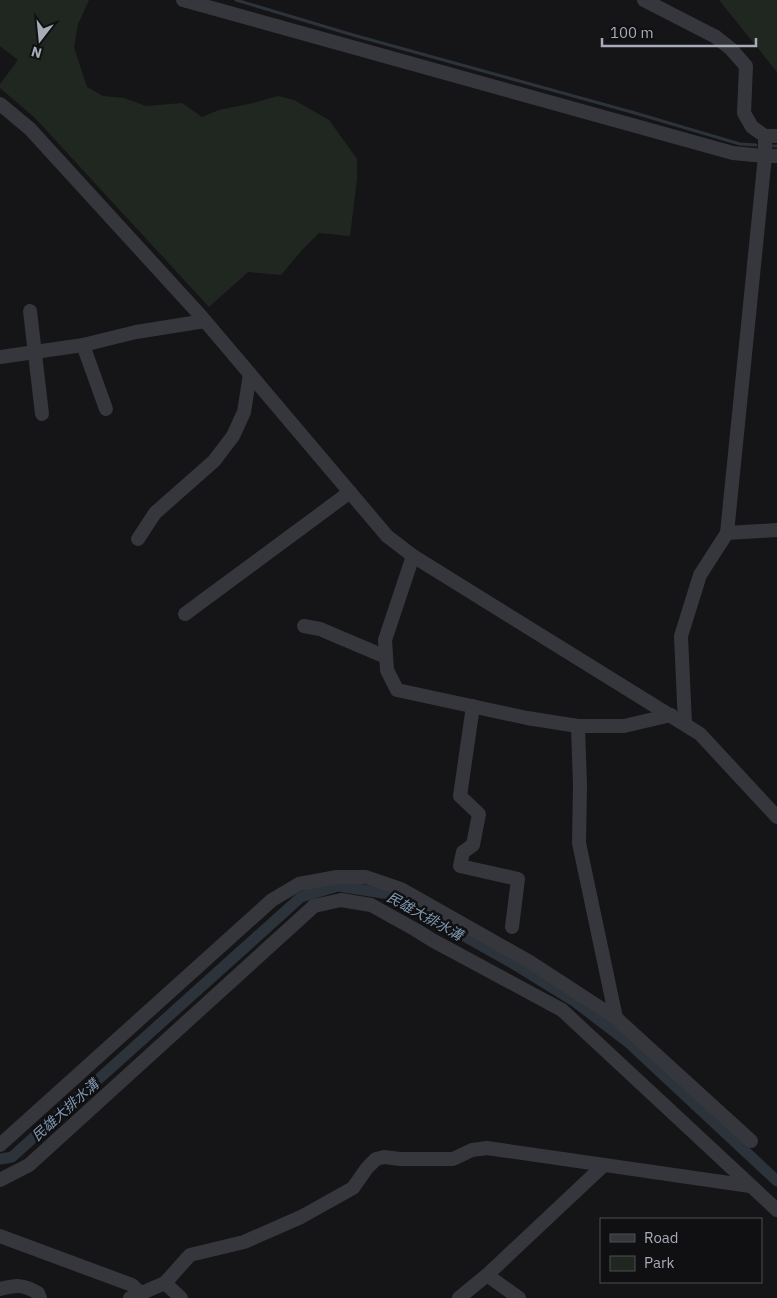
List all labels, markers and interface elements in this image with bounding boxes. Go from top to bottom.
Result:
north arrow [15,15,65,65]
scale bar [602,15,756,47]
text: 100 m [610,23,654,42]
text: N [29,42,44,63]
water label: 民雄大排水溝 [384,888,468,945]
water label: 民雄大排水溝 [28,1074,104,1145]
legend [600,1218,762,1283]
text: Road [644,1228,679,1247]
text: Park [644,1253,674,1272]

